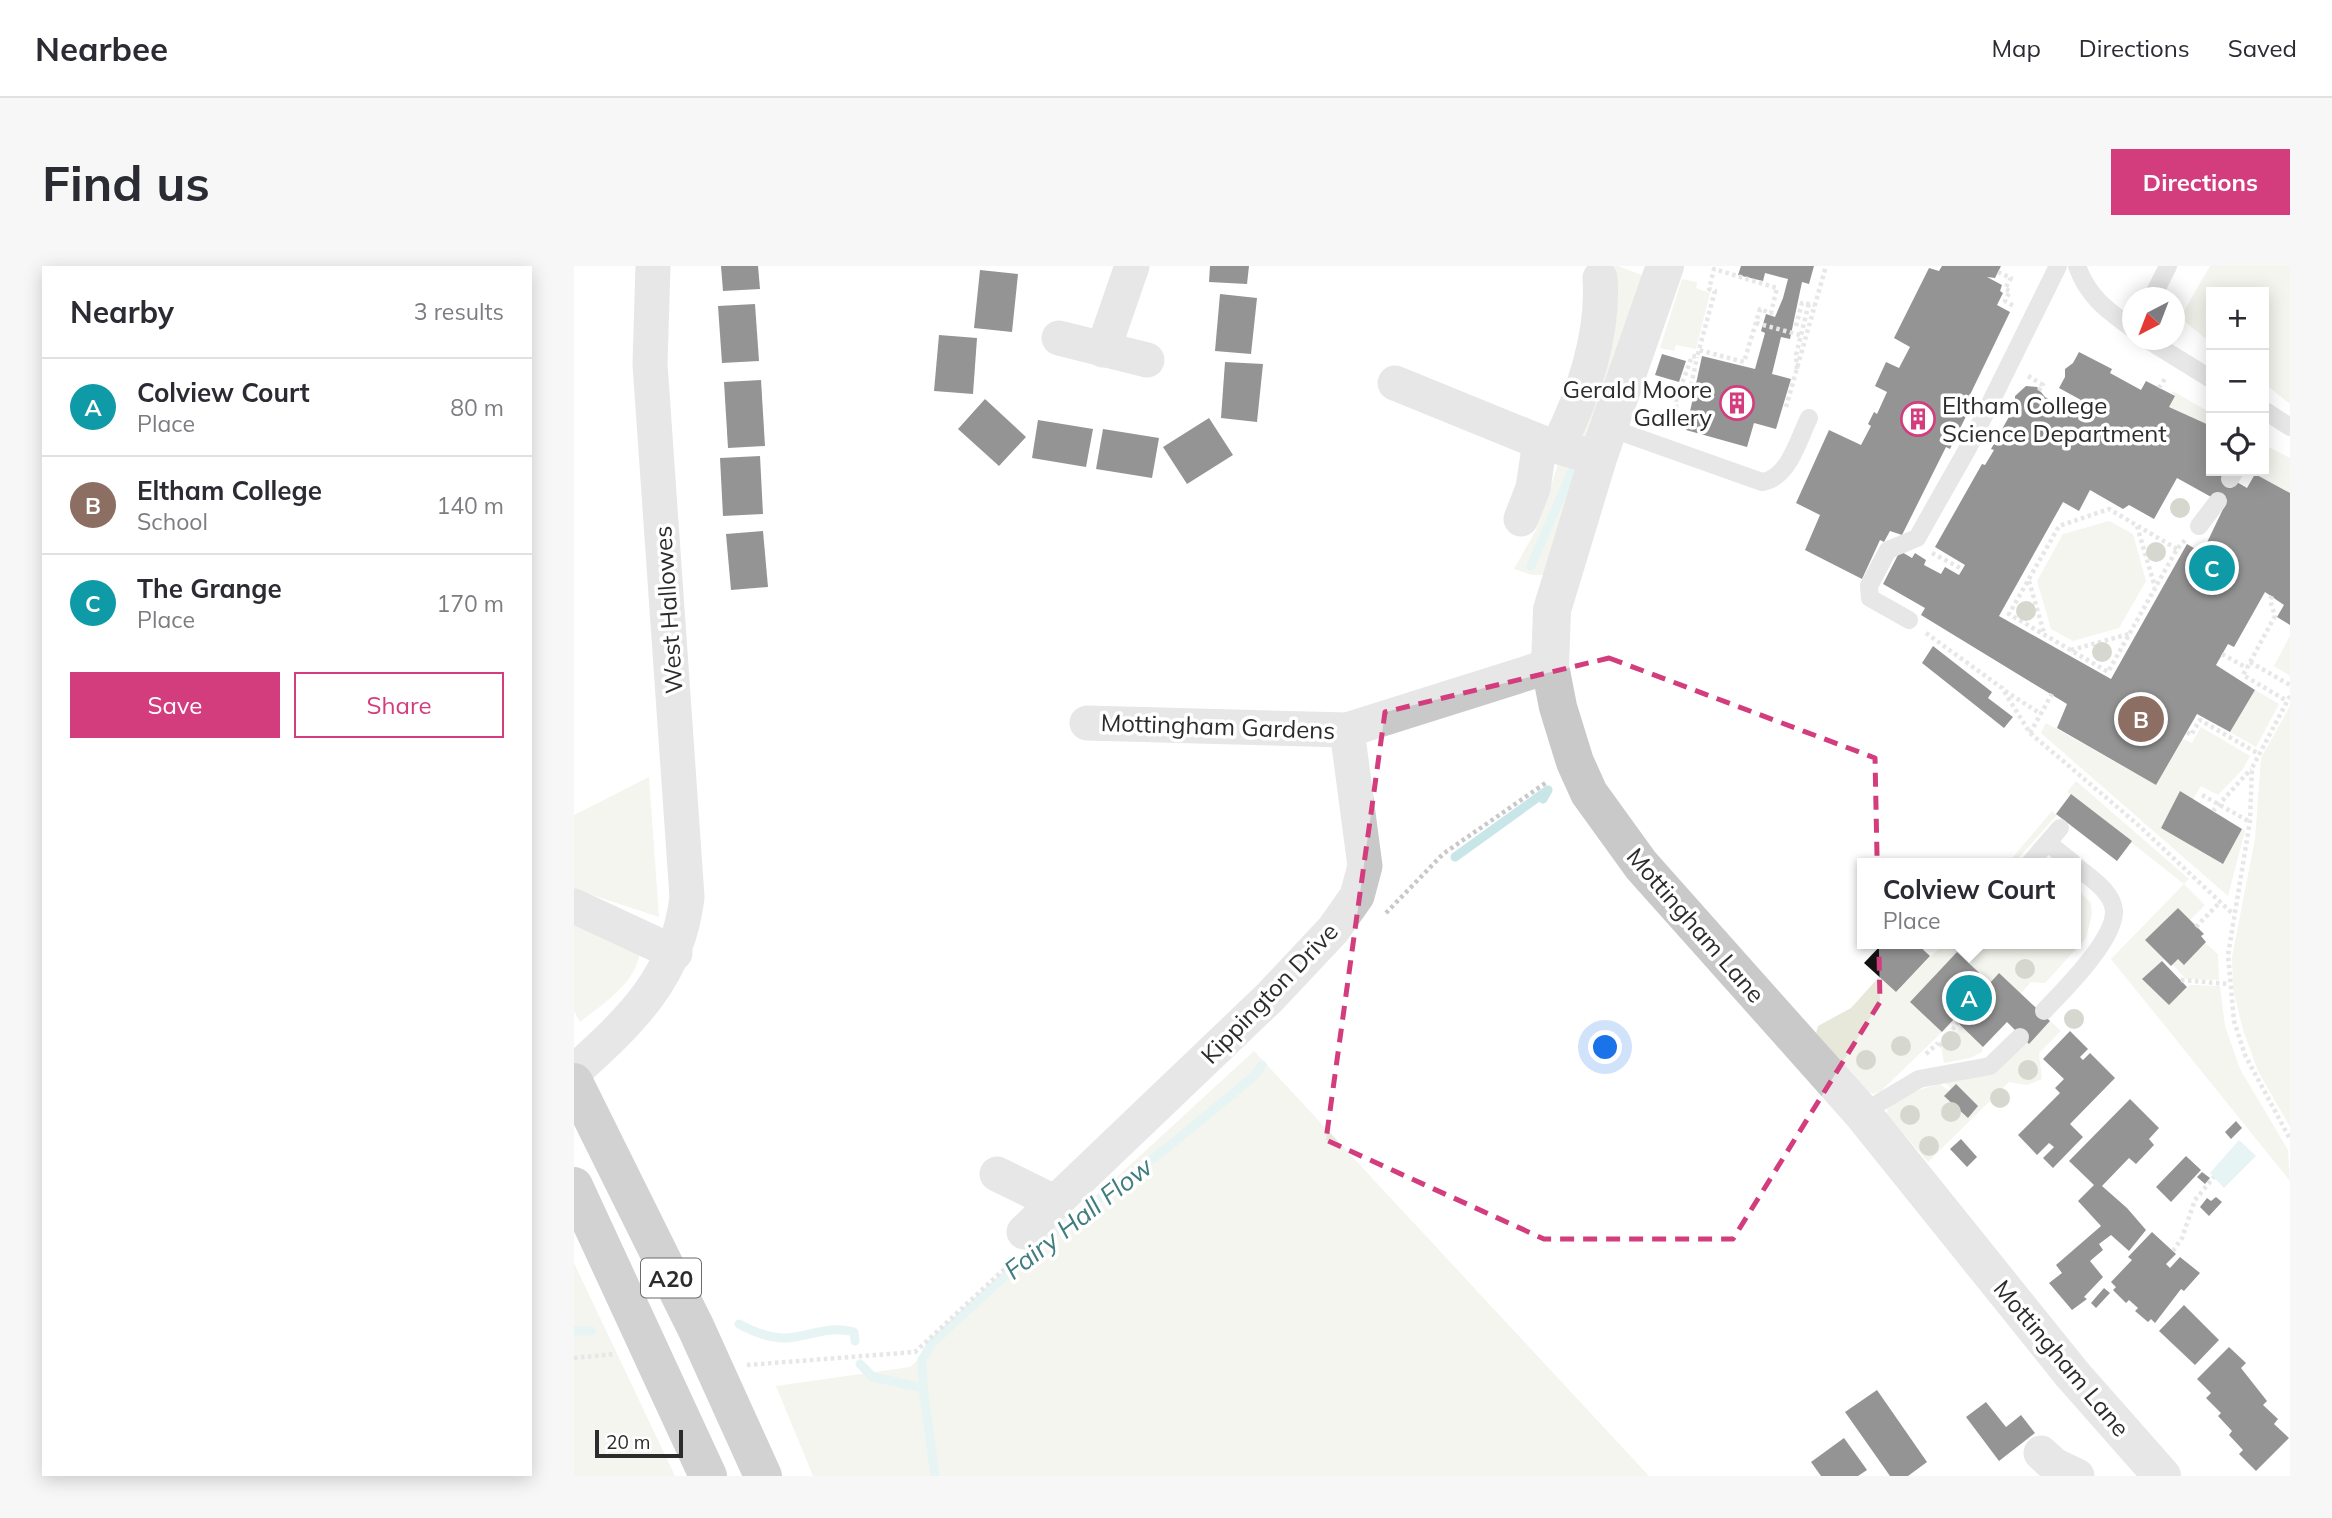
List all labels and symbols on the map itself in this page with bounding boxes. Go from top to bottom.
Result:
north arrow [2122,287,2185,350]
place label: Gerald Moore Gallery [1562,374,1712,432]
building icon: Gerald Moore Gallery [1718,384,1756,422]
place label: Eltham College Science Department [1942,390,2167,448]
building icon: Eltham College Science Department [1899,400,1937,438]
street label: West Hallowes [647,525,689,695]
pin: C [2189,542,2235,594]
pin: B [2118,693,2164,745]
street label: Mottingham Gardens [1100,707,1336,745]
street label: Mottingham Lane [1621,841,1771,1009]
street label: Kippington Drive [1194,916,1344,1070]
pin: A [1946,972,1992,1024]
your location [1588,1030,1622,1064]
water label: Fairy Hall Flow [997,1150,1159,1286]
road number: A20 [641,1259,701,1298]
street label: Mottingham Lane [1988,1274,2136,1442]
scale bar [595,1427,682,1459]

